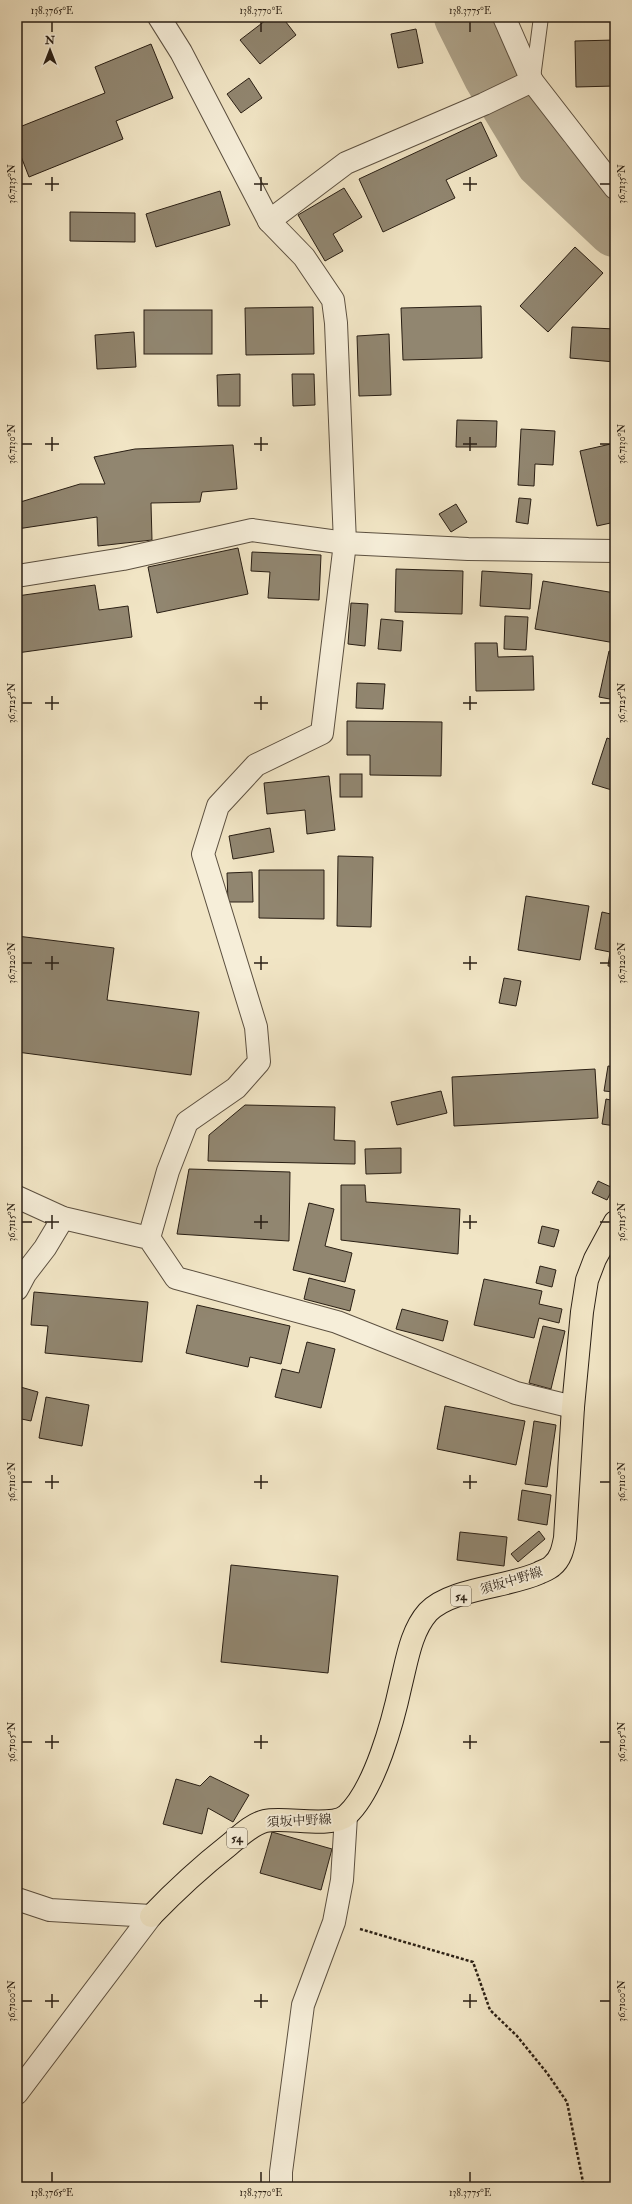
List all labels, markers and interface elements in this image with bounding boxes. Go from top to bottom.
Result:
text: 138.3765°E [31,5,73,17]
text: 138.3770°E [240,5,282,17]
text: 138.3775°E [449,5,491,17]
north arrow [30,30,70,70]
text: N [44,34,56,47]
text: 36.7135°N [6,164,18,204]
text: 36.7135°N [616,164,628,204]
text: 36.7130°N [6,424,18,464]
text: 36.7130°N [616,424,628,464]
text: 36.7125°N [6,683,18,723]
text: 36.7125°N [616,683,628,723]
text: 36.7120°N [6,942,18,984]
text: 36.7120°N [616,942,628,984]
text: 36.7115°N [6,1202,18,1242]
text: 36.7115°N [616,1202,628,1242]
text: 36.7110°N [6,1462,18,1502]
text: 36.7110°N [616,1462,628,1502]
street label: 須坂中野線 [478,1564,545,1598]
road number: 54 [451,1586,471,1606]
text: 36.7105°N [6,1722,18,1762]
text: 36.7105°N [616,1722,628,1762]
street label: 須坂中野線 [266,1811,332,1831]
road number: 54 [227,1828,247,1848]
text: 36.7100°N [6,1980,18,2022]
text: 36.7100°N [616,1980,628,2022]
text: 138.3765°E [31,2187,73,2199]
text: 138.3770°E [240,2187,282,2199]
text: 138.3775°E [449,2187,491,2199]

